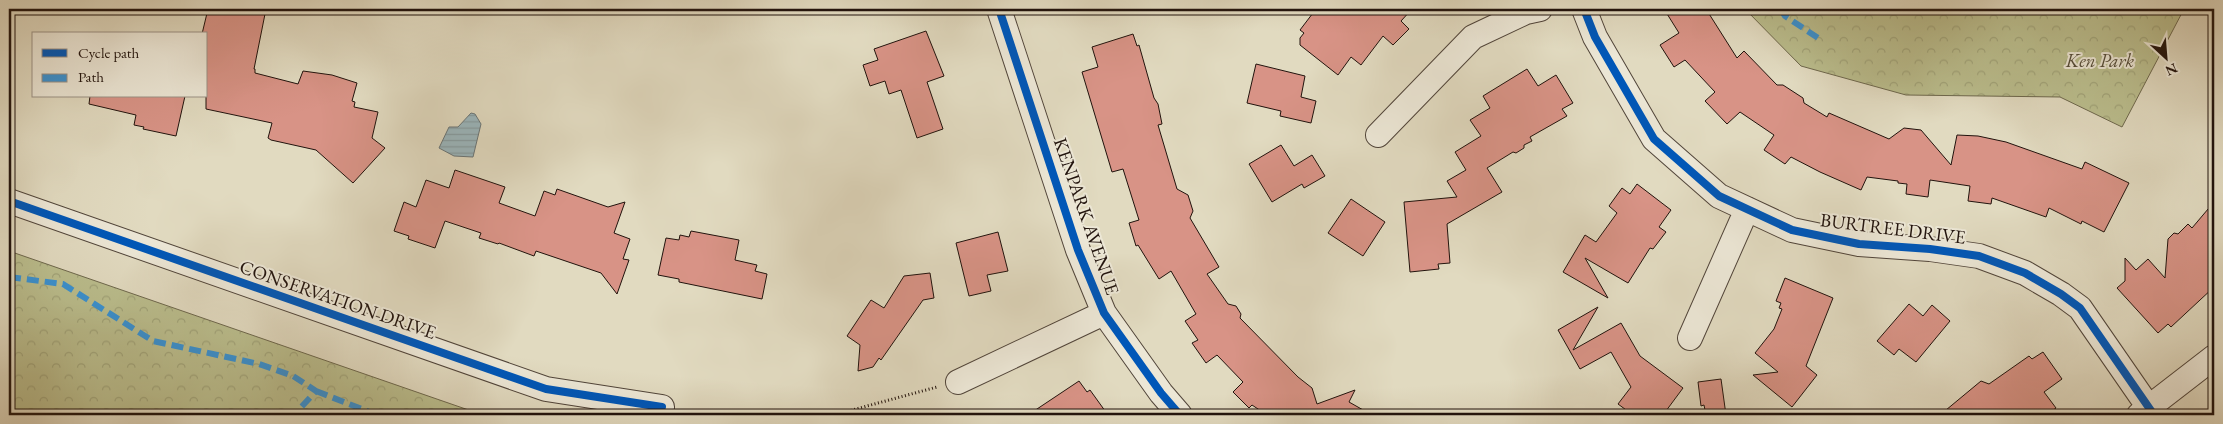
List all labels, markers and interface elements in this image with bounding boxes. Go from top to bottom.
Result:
legend [32,32,208,98]
north arrow [2140,32,2190,82]
text: Cycle path [78,43,140,62]
park label: Ken Park [2065,48,2134,73]
text: N [2162,59,2181,81]
text: Path [78,67,104,86]
street label: KENPARK AVENUE [1048,134,1125,298]
street label: BURTREE DRIVE [1819,207,1967,250]
street label: CONSERVATION DRIVE [236,254,440,345]

